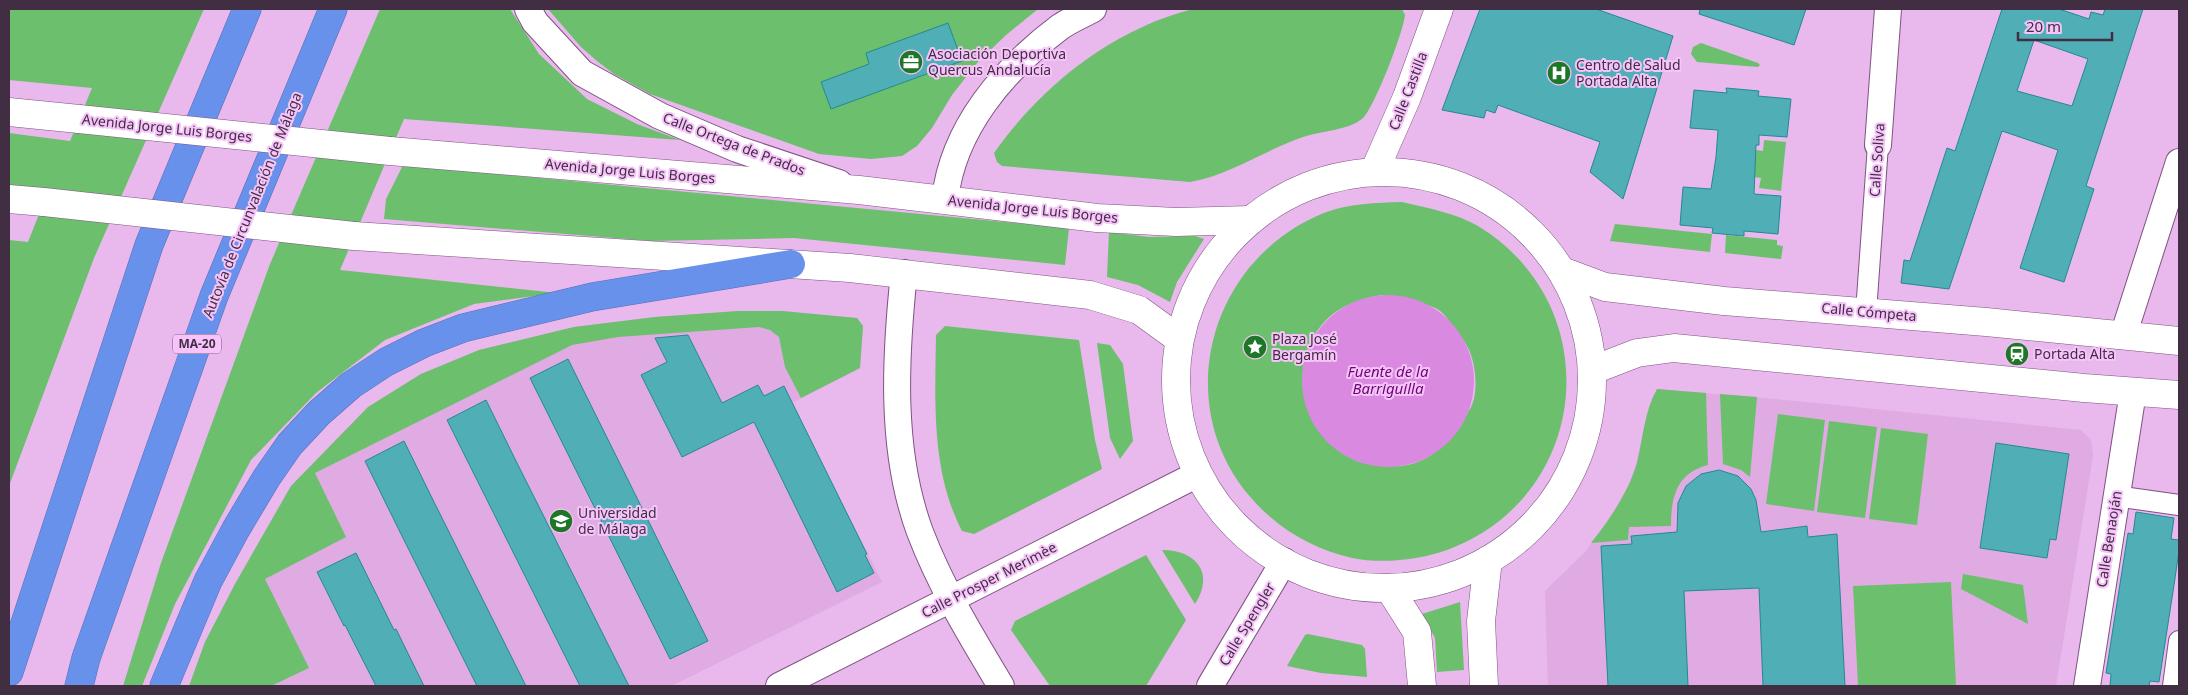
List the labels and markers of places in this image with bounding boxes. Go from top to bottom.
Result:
place label: Asociación Deportiva Quercus Andalucía [928,44,1066,79]
office icon: Asociación Deportiva Quercus Andalucía [898,49,924,75]
place label: Centro de Salud Portada Alta [1576,55,1681,90]
hospital icon: Centro de Salud Portada Alta [1546,60,1572,86]
place label: Plaza José Bergamín [1272,329,1337,364]
place icon: Plaza José Bergamín [1242,334,1268,360]
station icon: Portada Alta [2004,341,2030,367]
place label: Portada Alta [2034,344,2115,363]
place label: Universidad de Málaga [578,503,657,538]
school or university icon: Universidad de Málaga [548,508,574,534]

